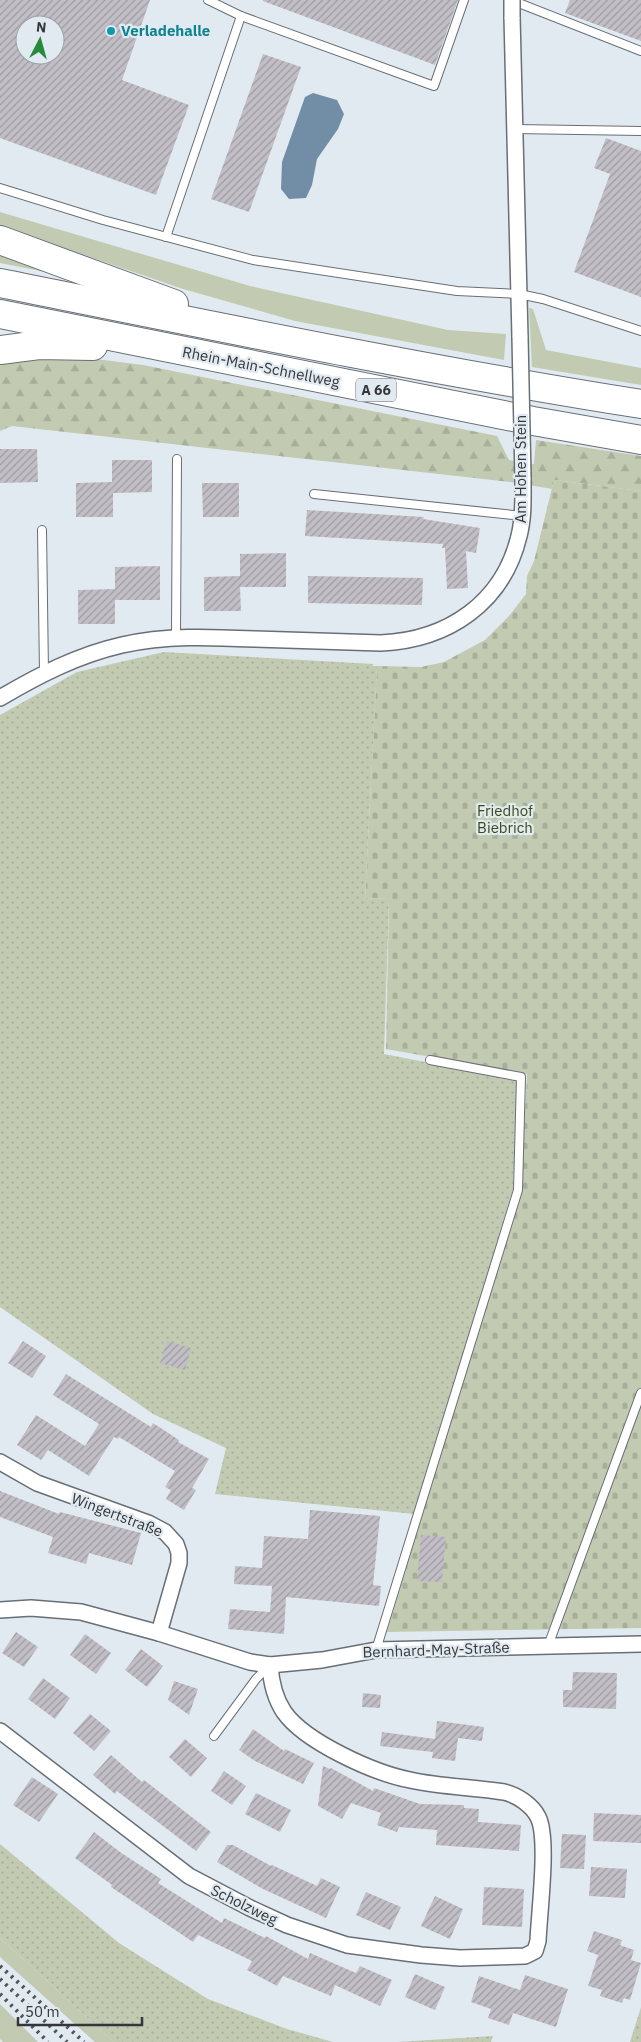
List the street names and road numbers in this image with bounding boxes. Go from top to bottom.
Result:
street label: Rhein-Main-Schnellweg [181,342,341,391]
road number: A 66 [356,378,396,402]
street label: Am Hohen Stein [511,415,530,523]
street label: Wingertstraße [69,1488,166,1541]
street label: Bernhard-May-Straße [362,1637,510,1662]
street label: Scholzweg [208,1880,281,1929]

